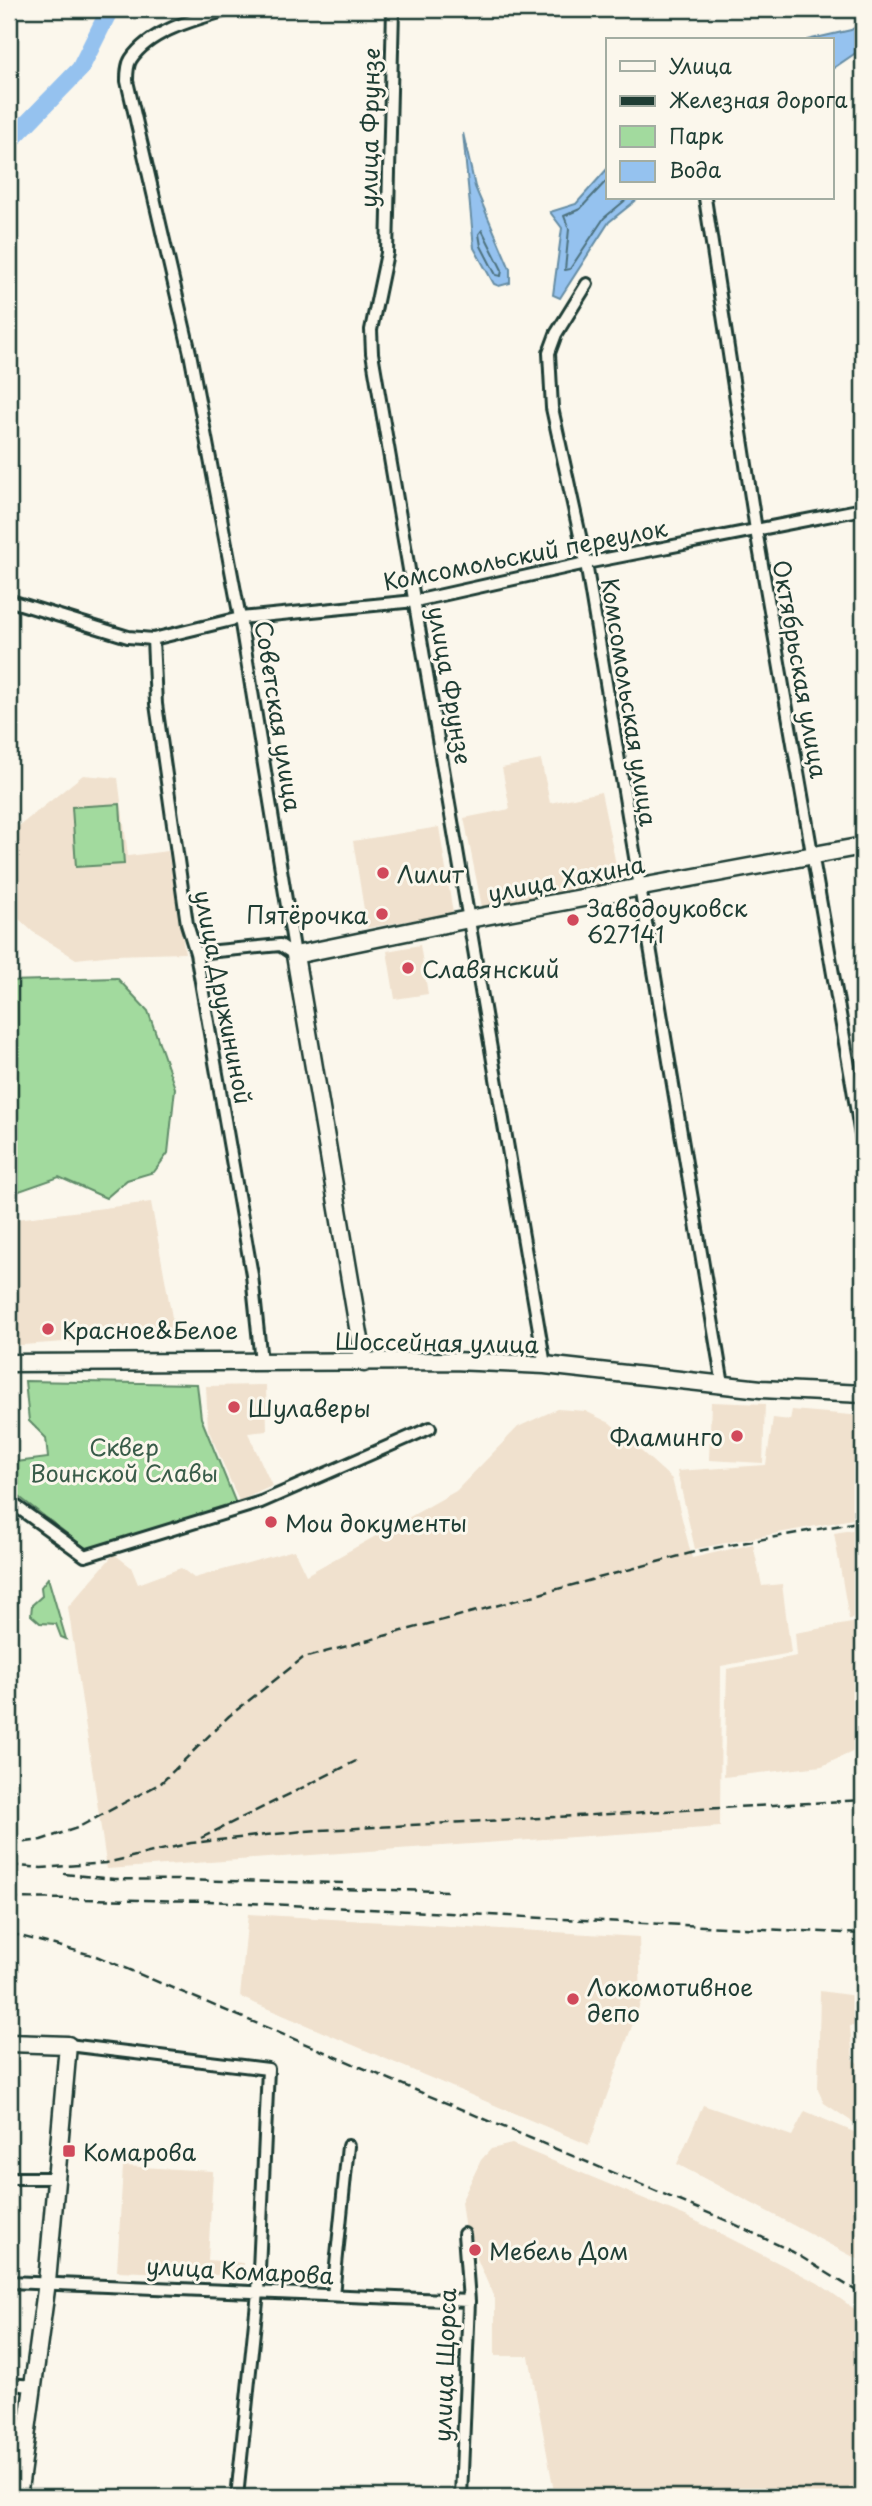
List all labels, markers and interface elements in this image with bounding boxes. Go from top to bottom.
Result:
legend [606,38,834,200]
street label: улица Фрунзе [350,48,388,208]
text: Улица [669,49,732,81]
text: Железная дорога [669,83,847,115]
text: Парк [669,119,724,151]
text: Вода [669,153,721,185]
street label: Комсомольский переулок [380,509,670,599]
street label: Октябрьская улица [765,557,838,781]
street label: Комсомольская улица [593,575,667,829]
street label: улица Фрунзе [420,603,482,767]
street label: Советская улица [247,618,311,815]
street label: улица Хахина [485,846,648,910]
place label: Лилит [397,856,465,891]
marker: Лилит [375,865,391,881]
street label: улица Дружининой [186,887,262,1107]
place label: Заводоуковск 627141 [587,890,748,951]
place label: Пятёрочка [246,897,369,932]
marker: Пятёрочка [374,906,390,922]
marker: Заводоуковск 627141 [565,912,581,928]
place label: Славянский [422,951,559,986]
marker: Славянский [400,960,416,976]
place label: Красное&Белое [62,1312,238,1347]
marker: Красное&Белое [40,1321,56,1337]
street label: Шоссейная улица [335,1323,540,1361]
place label: Шулаверы [248,1390,371,1425]
marker: Шулаверы [226,1399,242,1415]
place label: Фламинго [610,1419,723,1454]
marker: Фламинго [729,1428,745,1444]
park label: Сквер Воинской Славы [30,1429,218,1490]
place label: Мои документы [285,1505,467,1540]
marker: Мои документы [263,1514,279,1530]
place label: Локомотивное депо [587,1969,753,2030]
marker: Локомотивное депо [565,1991,581,2007]
place label: Комарова [83,2134,197,2169]
marker: Комарова [61,2143,77,2159]
place label: Мебель Дом [489,2233,628,2268]
marker: Мебель Дом [467,2242,483,2258]
street label: улица Комарова [145,2248,335,2292]
street label: улица Щорса [424,2287,464,2442]

